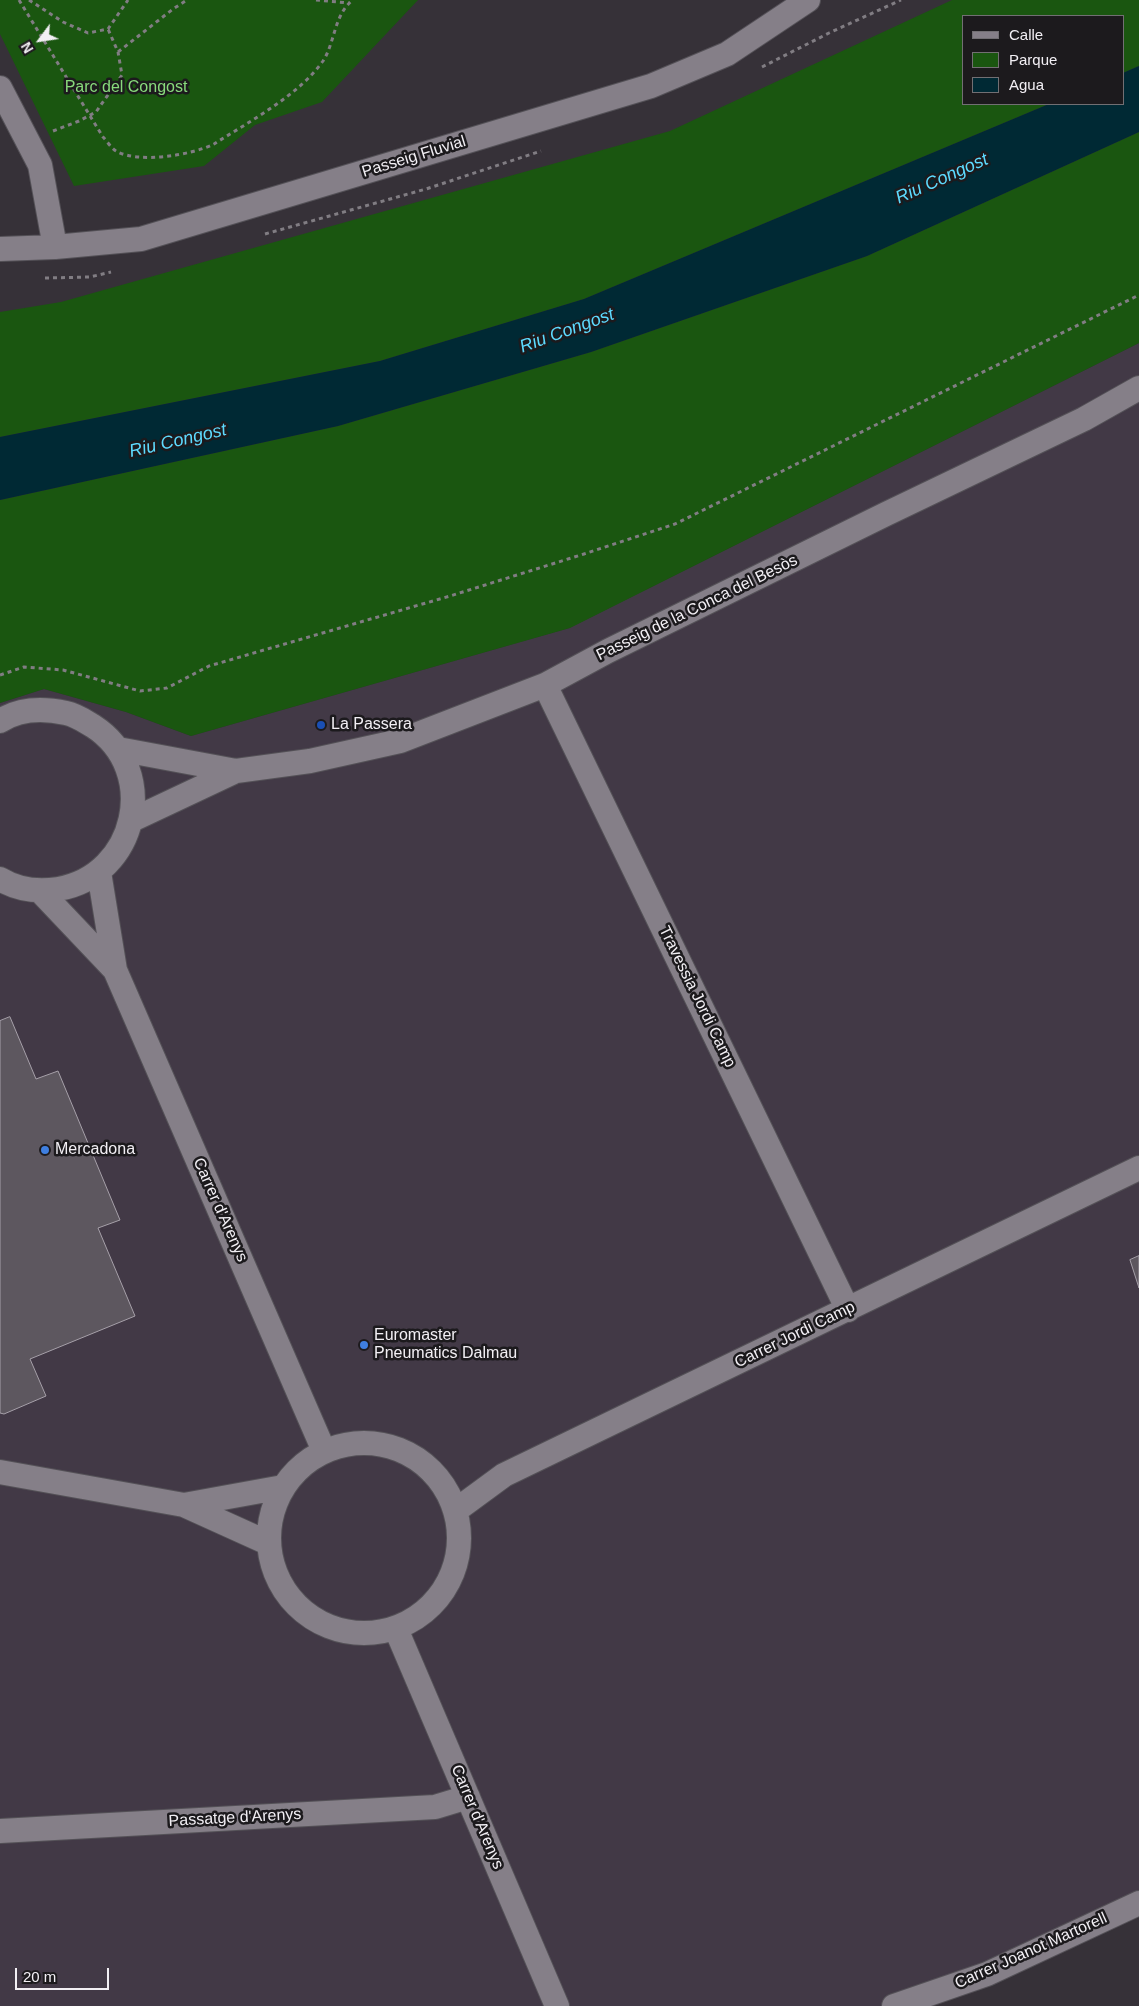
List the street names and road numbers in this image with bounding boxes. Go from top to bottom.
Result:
street label: Passeig Fluvial [360,132,468,182]
street label: Passeig de la Conca del Besòs [593,551,801,665]
street label: Travessia Jordi Camp [654,923,740,1071]
street label: Carrer d'Arenys [189,1155,251,1265]
street label: Carrer Jordi Camp [732,1298,858,1372]
street label: Carrer d'Arenys [446,1762,508,1872]
street label: Passatge d'Arenys [168,1805,302,1831]
street label: Carrer Joanot Martorell [952,1909,1110,1993]

